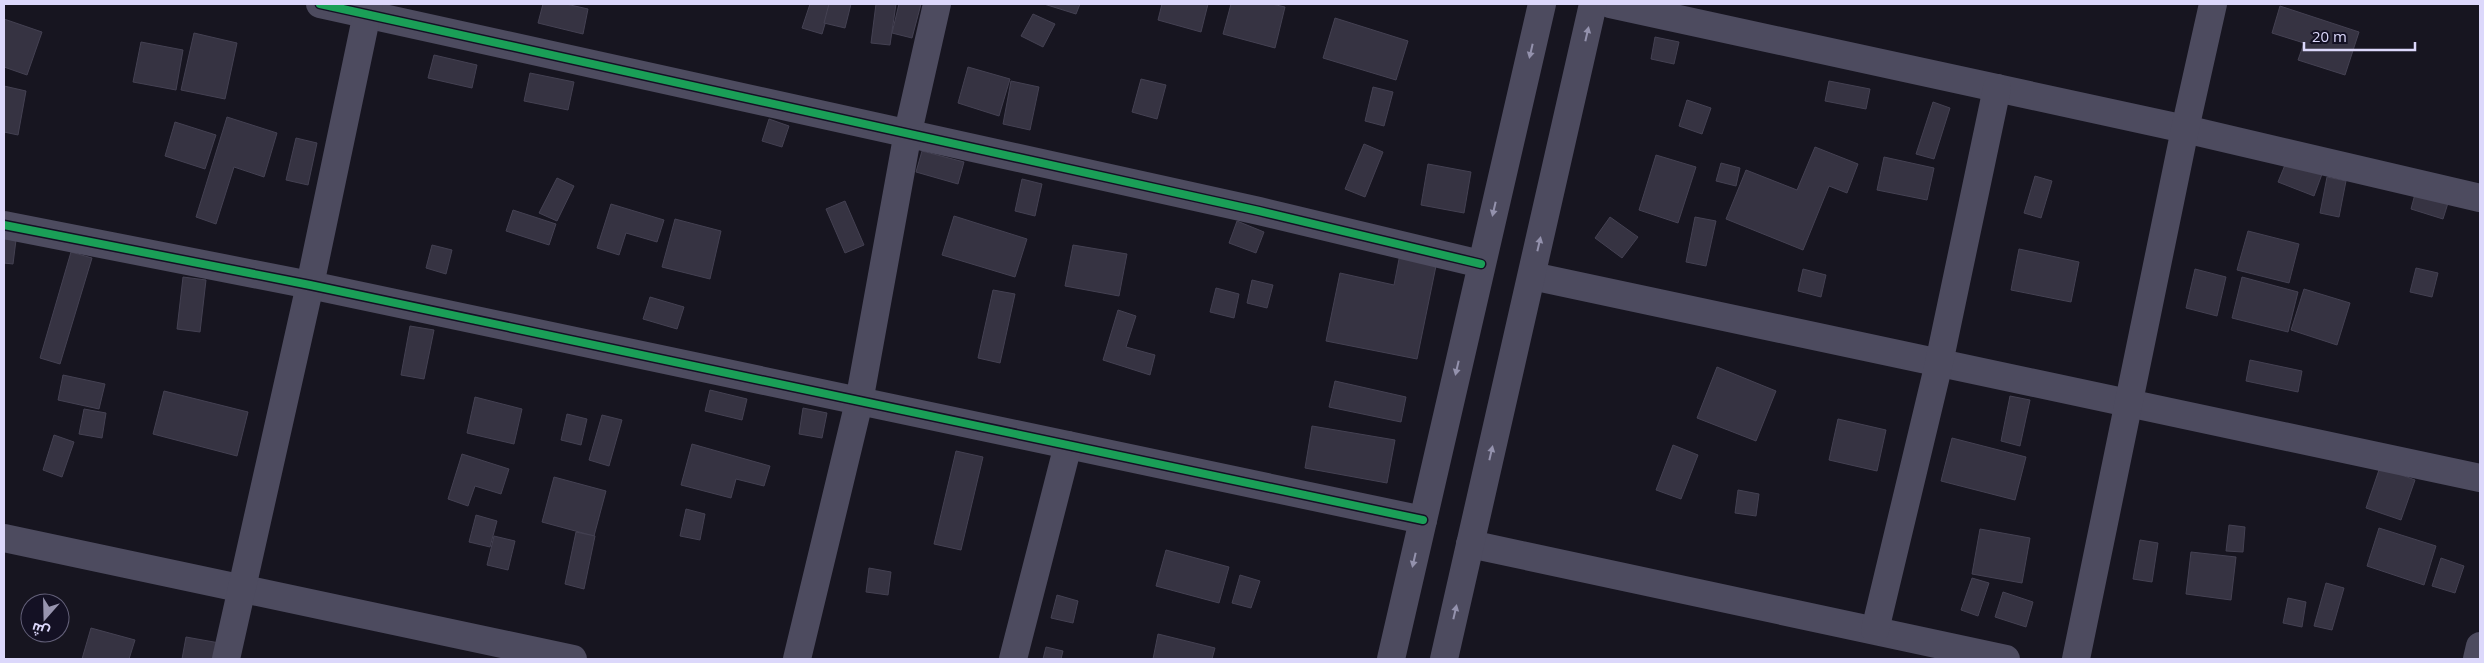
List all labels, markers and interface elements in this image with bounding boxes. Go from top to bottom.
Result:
scale bar [2304,20,2415,52]
one-way arrow [1583,26,1591,42]
text: 20 m [2312,26,2347,46]
one-way arrow [1527,44,1535,59]
one-way arrow [1490,202,1498,217]
one-way arrow [1535,236,1543,251]
one-way arrow [1453,360,1461,375]
one-way arrow [1487,446,1495,461]
one-way arrow [1410,553,1418,568]
north arrow [20,593,70,643]
one-way arrow [1451,604,1459,619]
text: ش [29,619,52,643]

